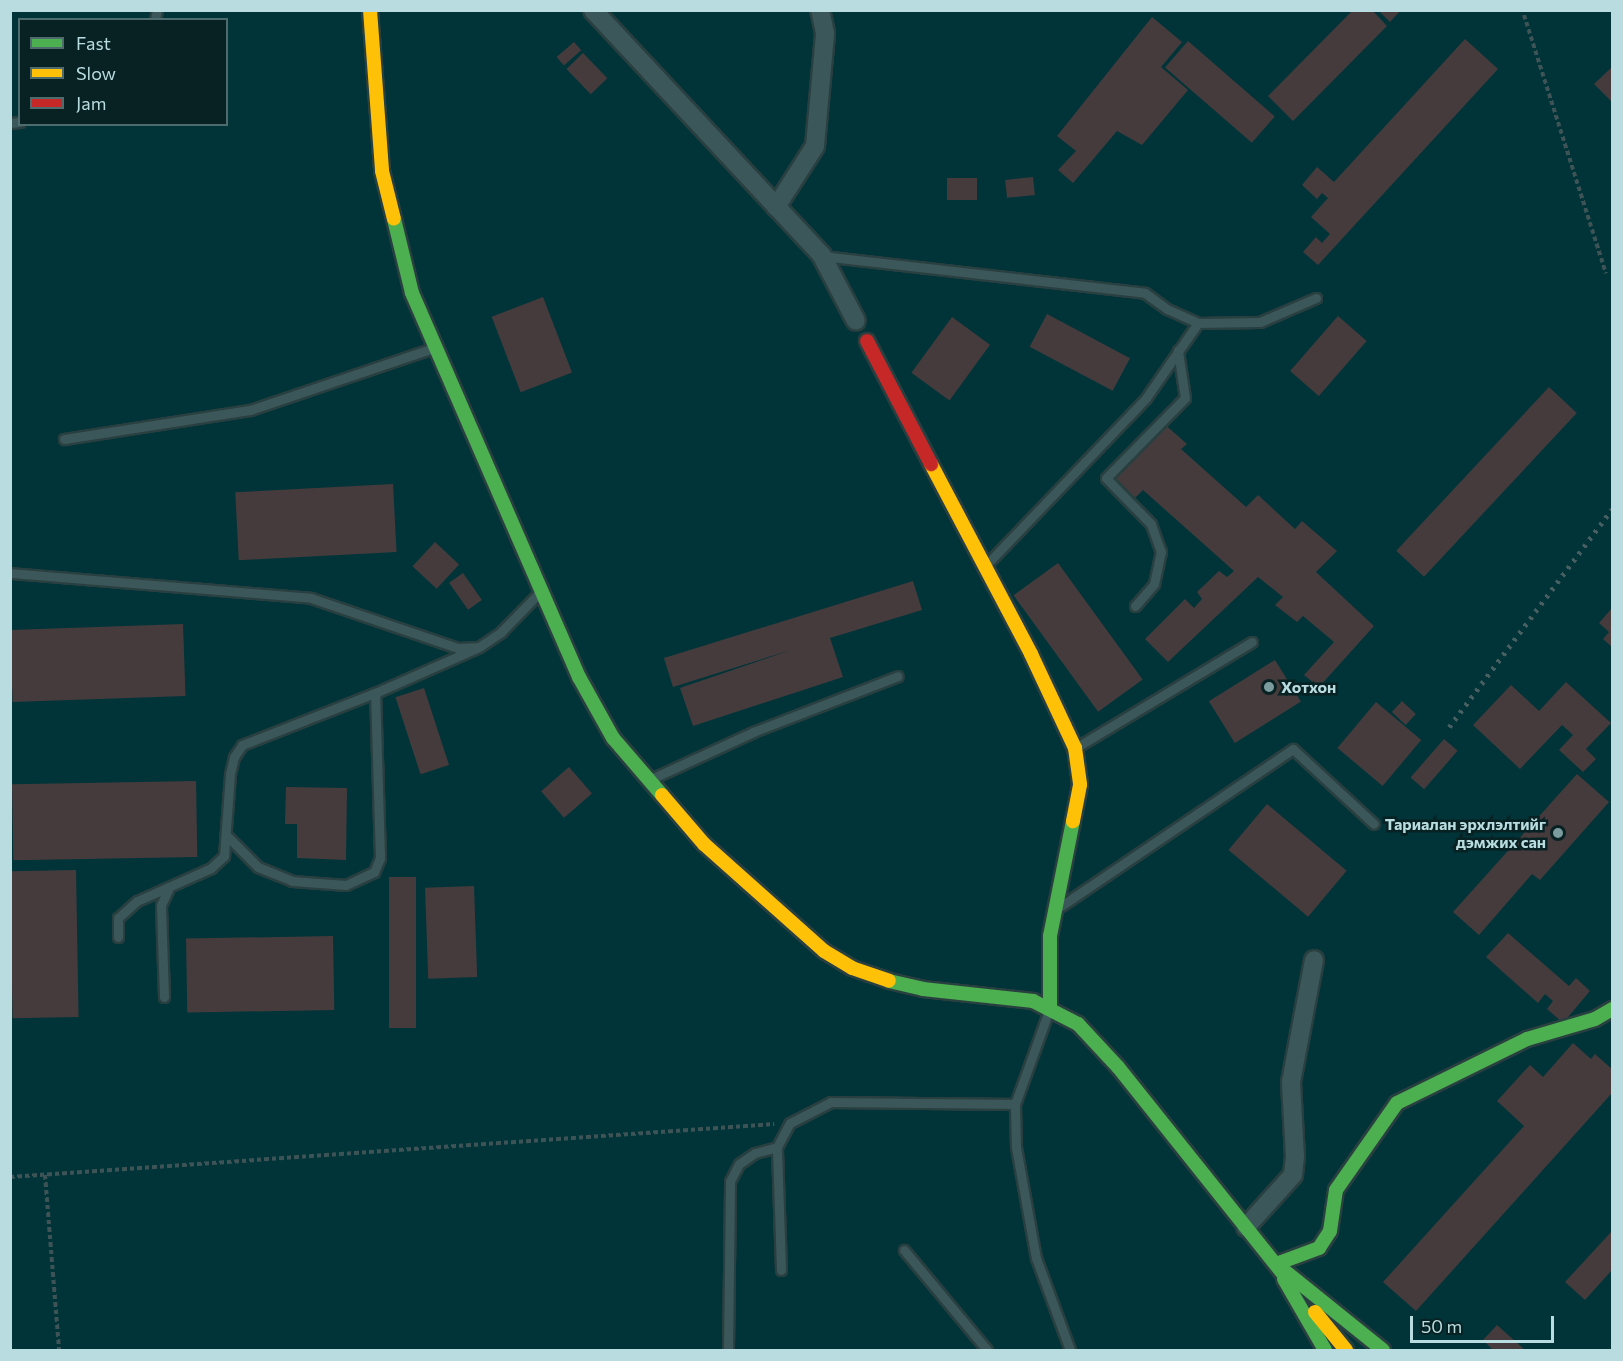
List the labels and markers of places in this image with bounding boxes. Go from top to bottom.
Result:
place label: Хотхон [1281,677,1336,697]
marker: Хотхон [1262,680,1276,694]
place label: Тариалан эрхлэлтийг дэмжих сан [1385,814,1546,852]
marker: Тариалан эрхлэлтийг дэмжих сан [1551,826,1565,840]

